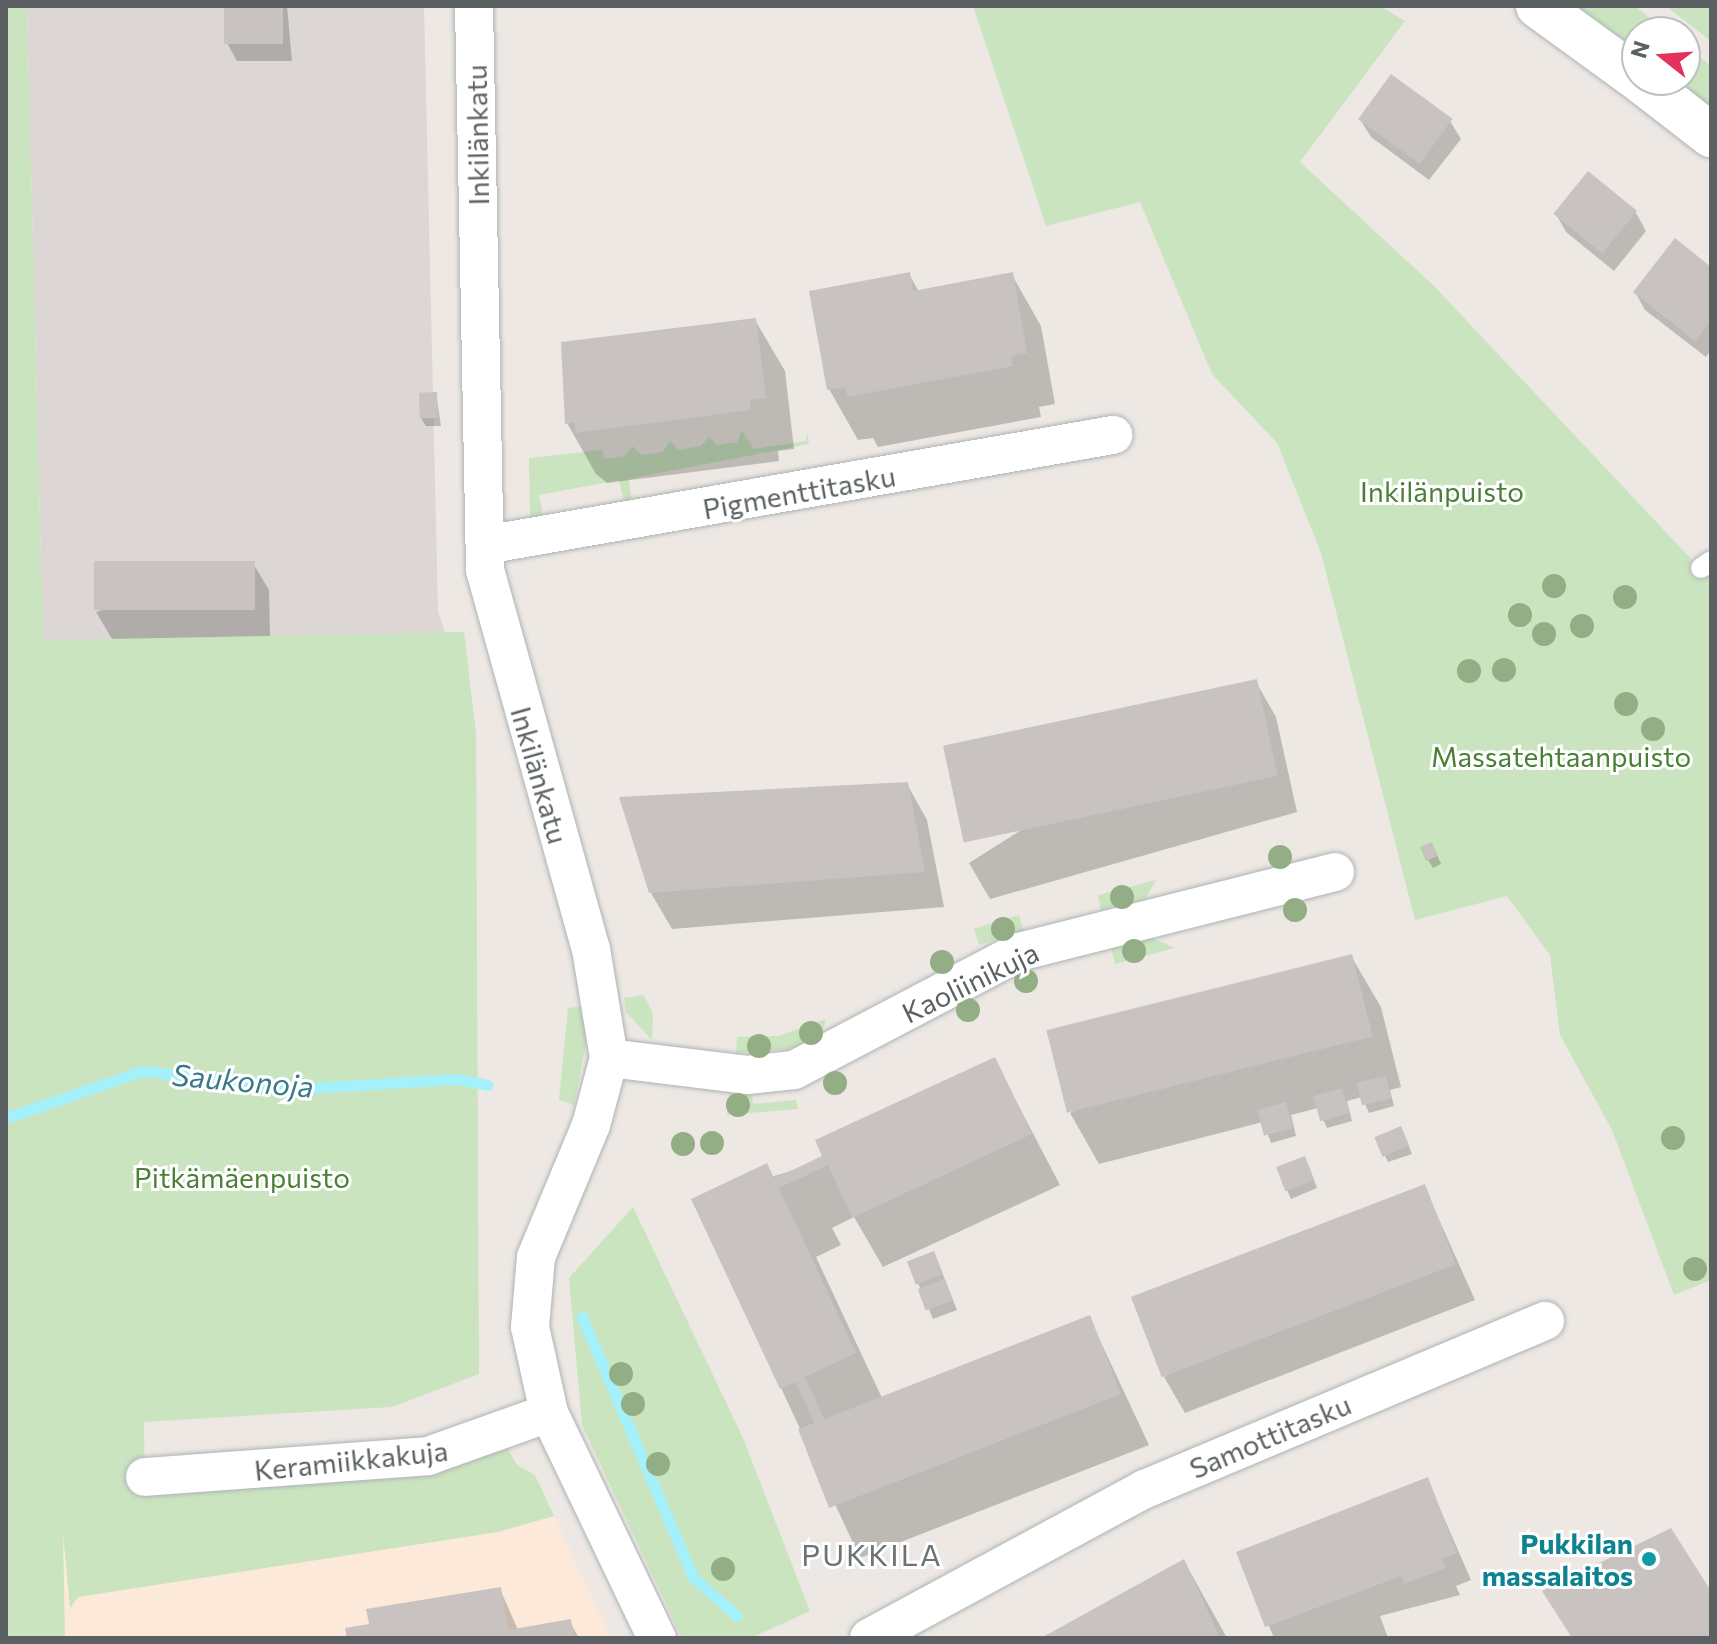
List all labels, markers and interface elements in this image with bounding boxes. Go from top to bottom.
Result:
north arrow [1621,16,1701,96]
text: N [1624,38,1655,61]
street label: Inkilänkatu [459,64,495,206]
street label: Pigmenttitasku [700,459,898,525]
park label: Inkilänpuisto [1360,474,1524,508]
street label: Inkilänkatu [504,703,576,847]
park label: Massatehtaanpuisto [1431,739,1691,773]
street label: Kaoliinikuja [896,935,1044,1029]
water label: Saukonoja [171,1056,315,1104]
park label: Pitkämäenpuisto [134,1160,350,1194]
street label: Samottitasku [1184,1387,1356,1485]
street label: Keramiikkakuja [253,1433,449,1487]
place label: Pukkilan massalaitos [1482,1526,1633,1592]
district label: PUKKILA [801,1536,943,1572]
marker: Pukkilan massalaitos [1640,1550,1658,1568]

